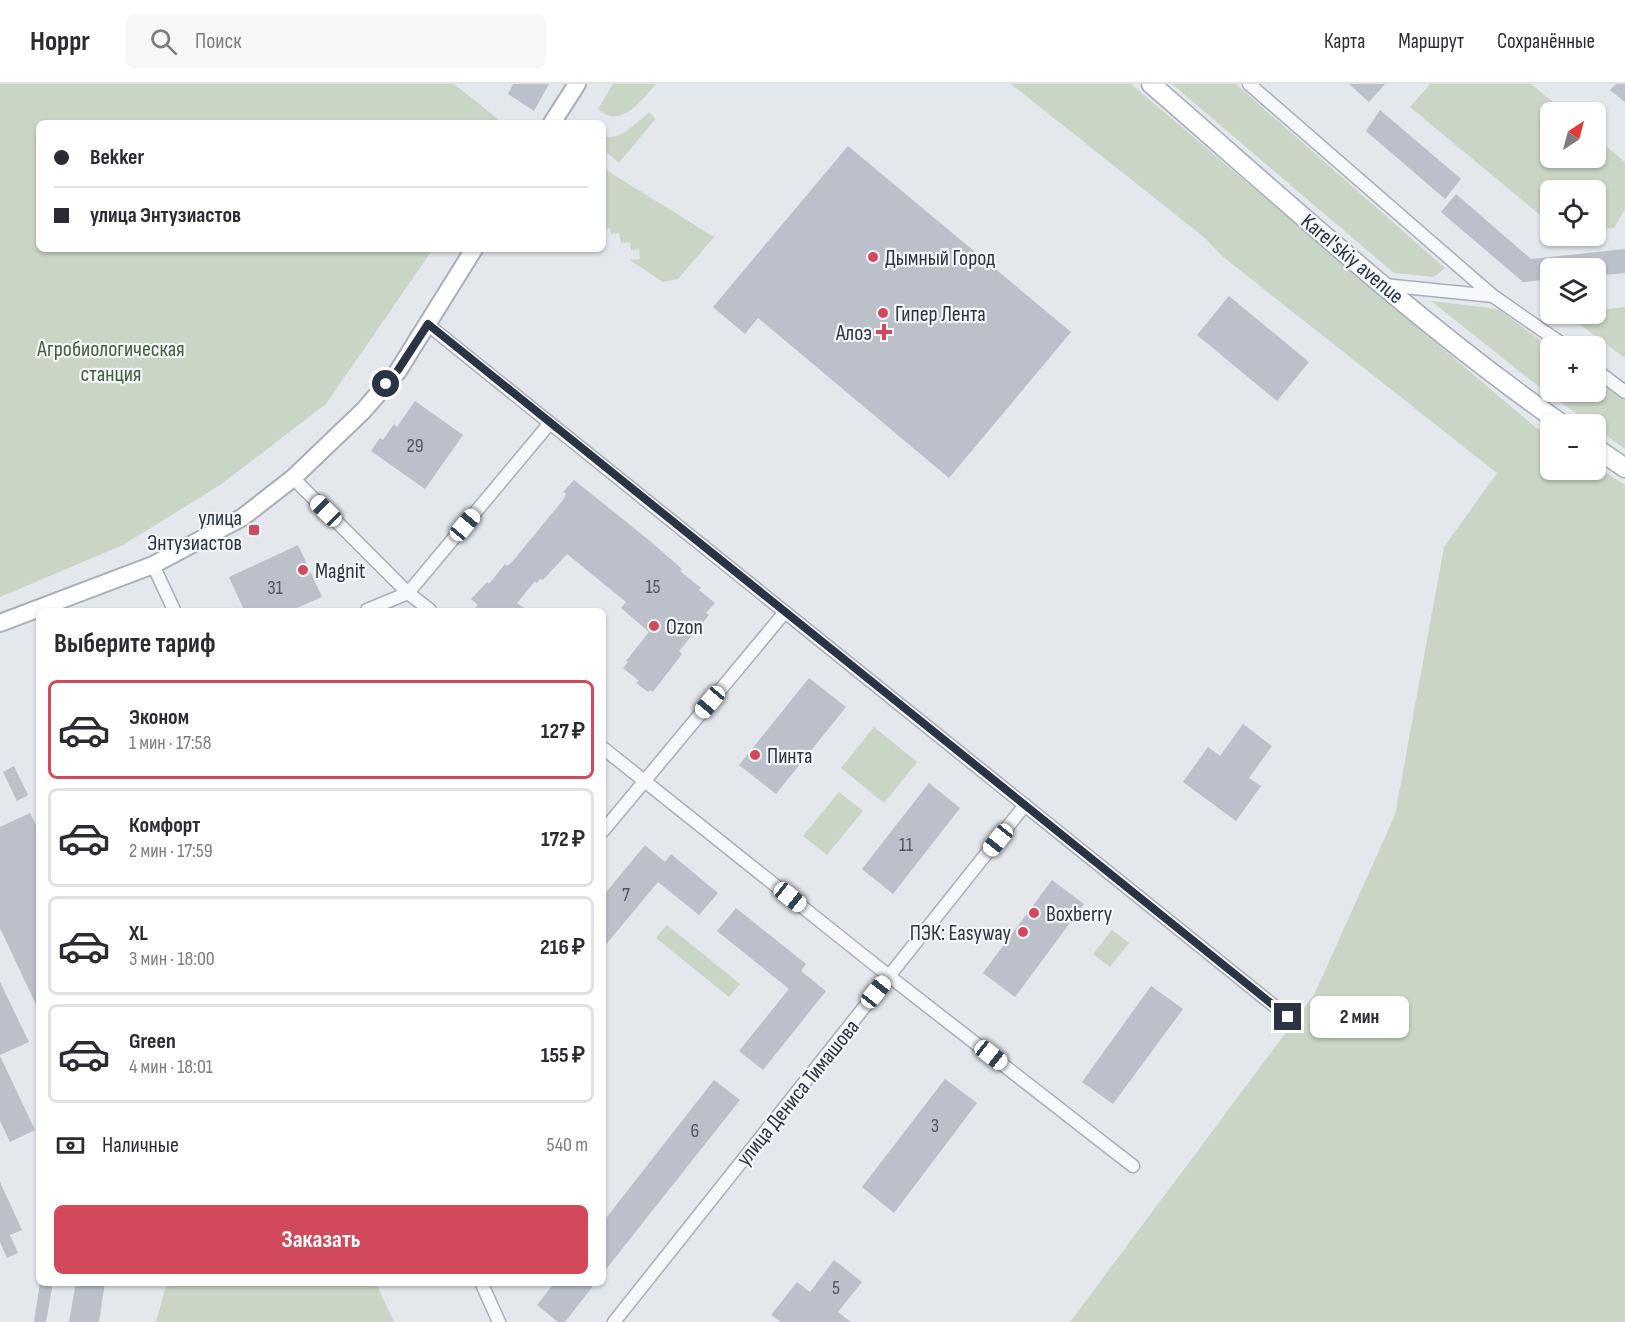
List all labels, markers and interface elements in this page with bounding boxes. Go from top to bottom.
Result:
search box [126,14,546,68]
text: Hoppr [30,25,90,58]
icon: search [147,25,180,58]
text: Поиск [195,28,241,55]
text: Карта [1324,29,1365,54]
text: Маршрут [1398,29,1464,54]
text: Сохранённые [1497,29,1595,54]
north arrow [1540,102,1606,168]
map controls [1540,102,1606,480]
text: Bekker [90,144,144,171]
button: locate [1540,180,1606,246]
text: улица Энтузиастов [90,202,241,229]
street label: Karel'skiy avenue [1295,208,1409,310]
place label: Дымный Город [885,245,995,272]
marker: Дымный Город [866,250,880,264]
button: layers [1540,258,1606,324]
place label: Гипер Лента [895,301,986,328]
marker: Гипер Лента [876,306,890,320]
place label: Алоэ [835,320,872,347]
marker: Алоэ [877,325,891,339]
park label: Агробиологическая станция [36,336,185,388]
button: + [1540,336,1606,402]
route start [372,370,399,397]
button: − [1540,414,1606,480]
house number: 29 [406,434,424,458]
car [307,492,345,530]
place label: улица Энтузиастов [147,505,242,557]
car [447,505,483,545]
marker: улица Энтузиастов [247,523,261,537]
place label: Magnit [315,558,366,585]
marker: Magnit [296,563,310,577]
house number: 15 [645,575,661,599]
house number: 31 [267,576,283,600]
place label: Ozon [666,614,703,641]
marker: Ozon [647,619,661,633]
text: Выберите тариф [54,628,216,660]
car [692,682,728,722]
icon: car [57,703,111,757]
text: Эконом [129,704,189,731]
text: 127 ₽ [541,718,585,745]
text: 1 мин · 17:58 [129,731,211,755]
place label: Пинта [767,743,812,770]
marker: Пинта [748,748,762,762]
icon: car [57,811,111,865]
text: Комфорт [129,812,200,839]
car [980,820,1016,860]
text: 172 ₽ [541,826,585,853]
house number: 11 [899,833,913,857]
text: 2 мин · 17:59 [129,839,213,863]
car [770,879,810,915]
house number: 7 [622,883,630,907]
place label: Boxberry [1046,901,1113,928]
marker: Boxberry [1027,906,1041,920]
icon: car [57,919,111,973]
text: XL [129,920,148,947]
place label: ПЭК: Easyway [910,920,1012,947]
marker: ПЭК: Easyway [1016,925,1030,939]
text: 216 ₽ [540,934,585,961]
text: 3 мин · 18:00 [129,947,215,971]
car [858,972,894,1012]
callout: 2 мин [1309,996,1408,1038]
route end [1274,1003,1301,1030]
text: 2 мин [1340,1005,1379,1029]
street label: улица Дениса Тимашова [731,1014,865,1172]
icon: car [57,1027,111,1081]
text: Green [129,1028,176,1055]
car [971,1037,1011,1073]
text: 155 ₽ [541,1042,585,1069]
text: 4 мин · 18:01 [129,1055,213,1079]
house number: 3 [931,1114,939,1138]
house number: 6 [691,1119,699,1143]
icon: cash [54,1129,87,1162]
text: Наличные [102,1132,179,1159]
text: 540 m [547,1133,588,1157]
button: Заказать [54,1205,588,1274]
house number: 5 [832,1276,840,1300]

